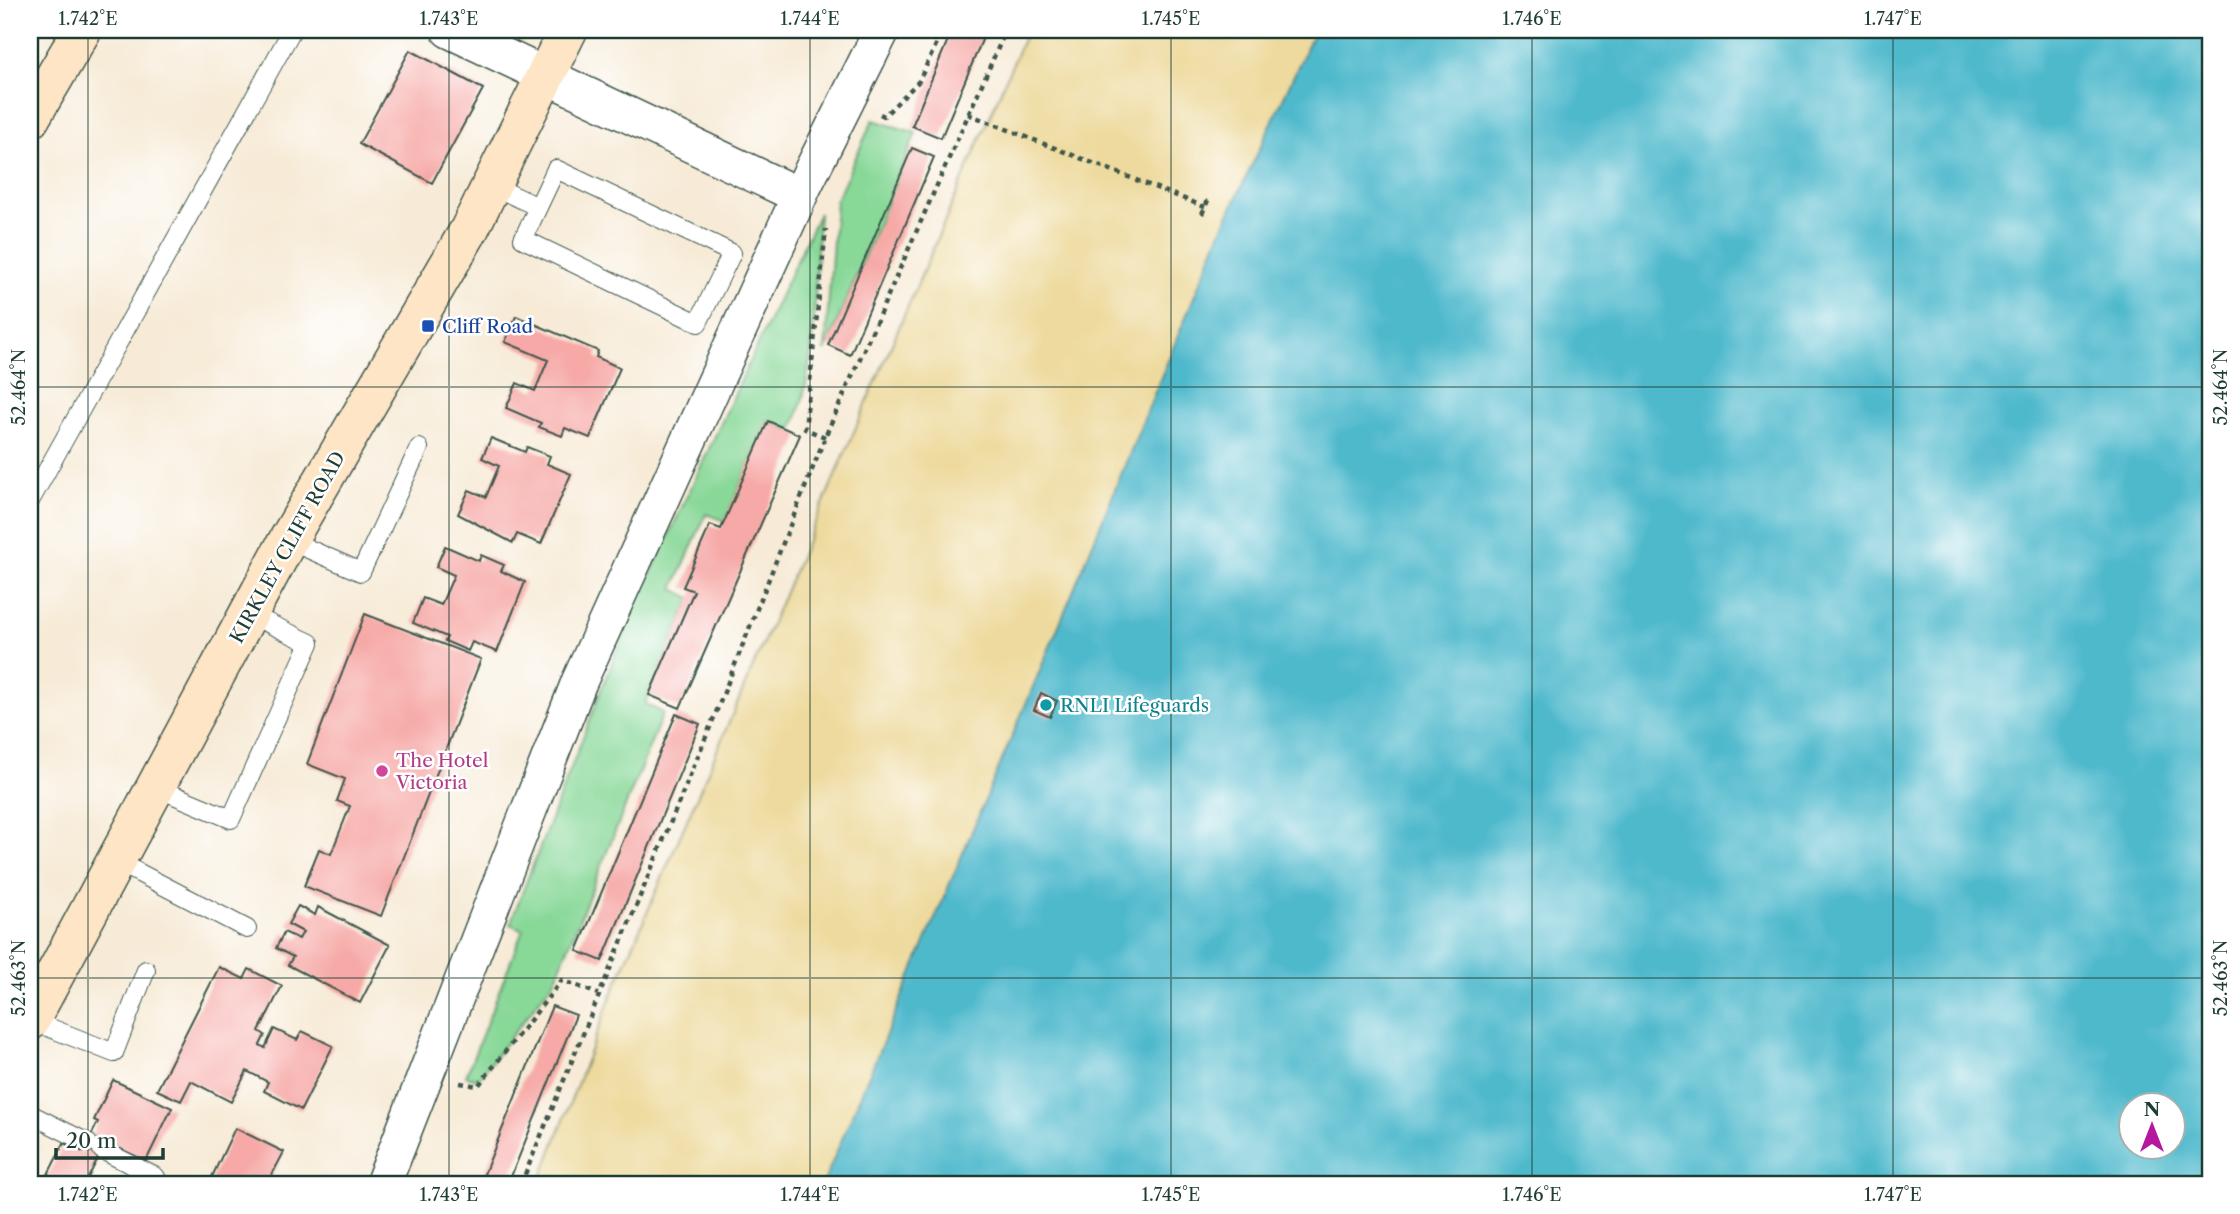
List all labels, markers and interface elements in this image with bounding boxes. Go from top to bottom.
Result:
text: 1.742°E [58,8,118,30]
text: 1.743°E [419,8,479,30]
text: 1.744°E [780,8,840,30]
text: 1.745°E [1142,8,1200,30]
text: 1.746°E [1502,8,1562,30]
text: 1.747°E [1864,8,1922,30]
place label: Cliff Road [442,315,534,338]
marker: Cliff Road [420,318,436,334]
text: 52.464°N [8,348,30,425]
text: 52.464°N [2210,348,2232,425]
street label: KIRKLEY CLIFF ROAD [225,447,350,647]
place label: RNLI Lifeguards [1060,694,1209,717]
marker: RNLI Lifeguards [1038,697,1054,713]
place label: The Hotel Victoria [395,749,489,794]
marker: The Hotel Victoria [374,763,390,779]
text: 52.463°N [8,940,30,1016]
text: 52.463°N [2210,940,2232,1016]
north arrow [2118,1092,2188,1162]
text: N [2144,1098,2160,1121]
scale bar [56,1116,163,1160]
text: 20 m [66,1128,117,1153]
text: 1.742°E [58,1184,118,1206]
text: 1.743°E [419,1184,479,1206]
text: 1.744°E [780,1184,840,1206]
text: 1.745°E [1142,1184,1200,1206]
text: 1.746°E [1502,1184,1562,1206]
text: 1.747°E [1864,1184,1922,1206]

